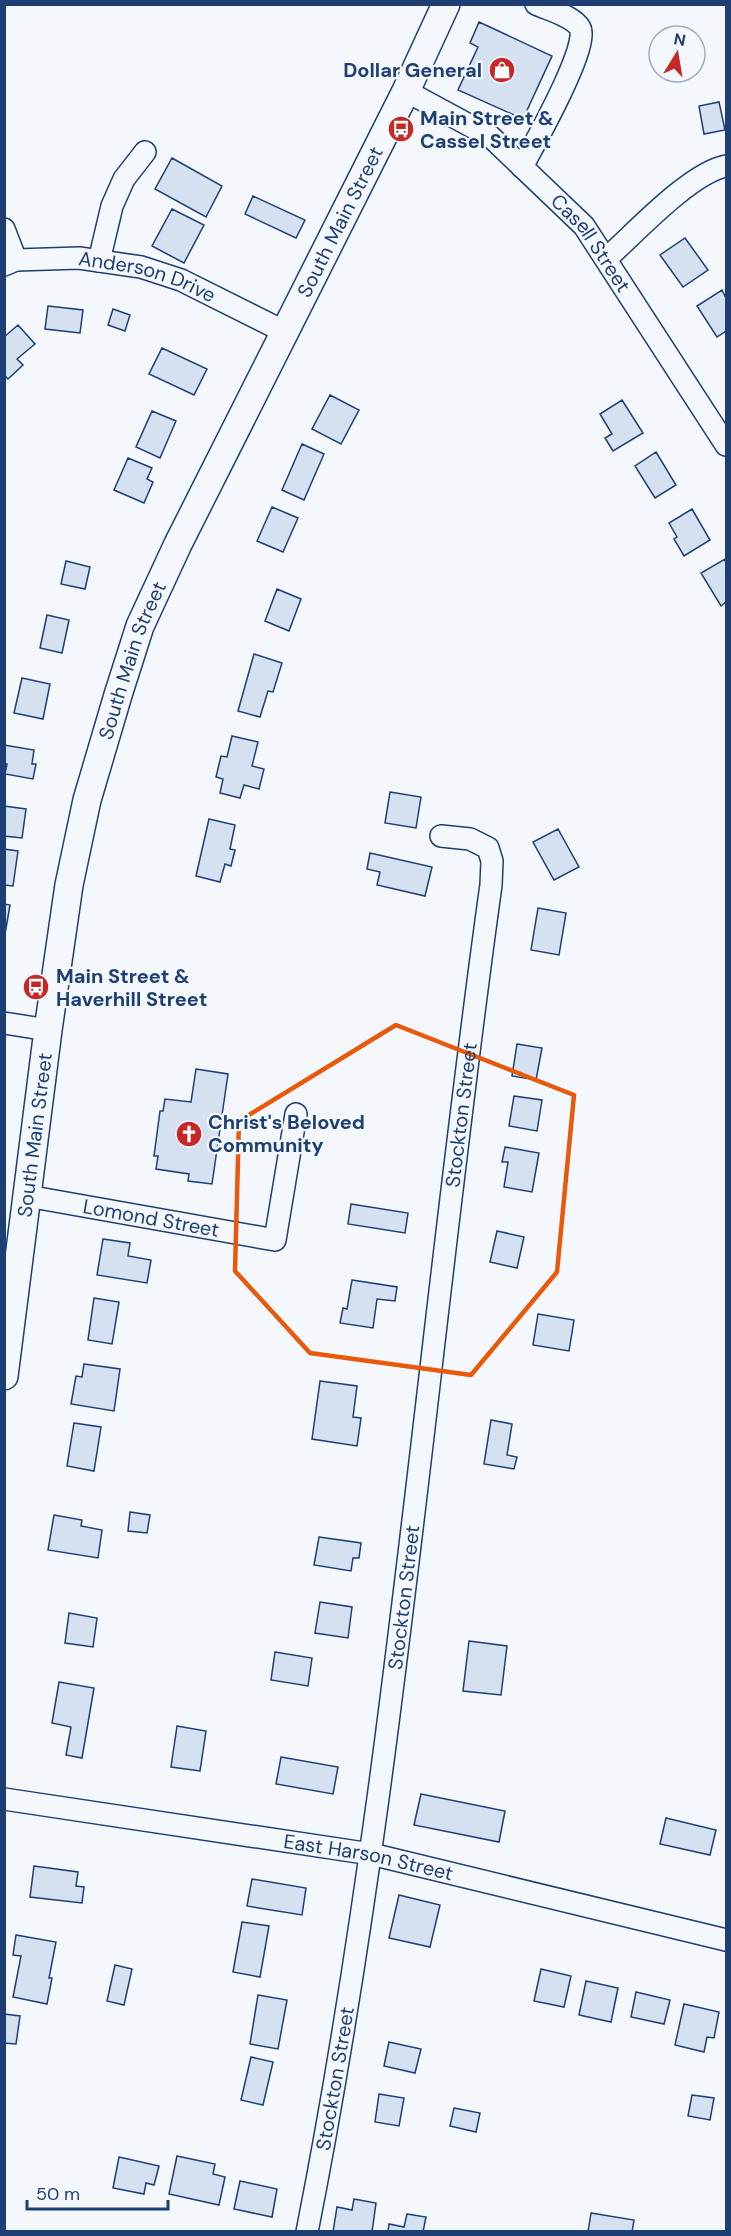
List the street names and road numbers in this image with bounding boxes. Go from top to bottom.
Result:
street label: South Main Street [291,142,389,302]
street label: Casell Street [545,188,637,297]
street label: Anderson Drive [77,245,220,308]
street label: South Main Street [93,577,172,742]
street label: Stockton Street [439,1041,483,1189]
street label: South Main Street [11,1051,58,1219]
street label: Lomond Street [81,1193,221,1243]
street label: Stockton Street [382,1524,425,1671]
street label: East Harson Street [282,1828,456,1886]
street label: Stockton Street [310,2005,360,2153]

